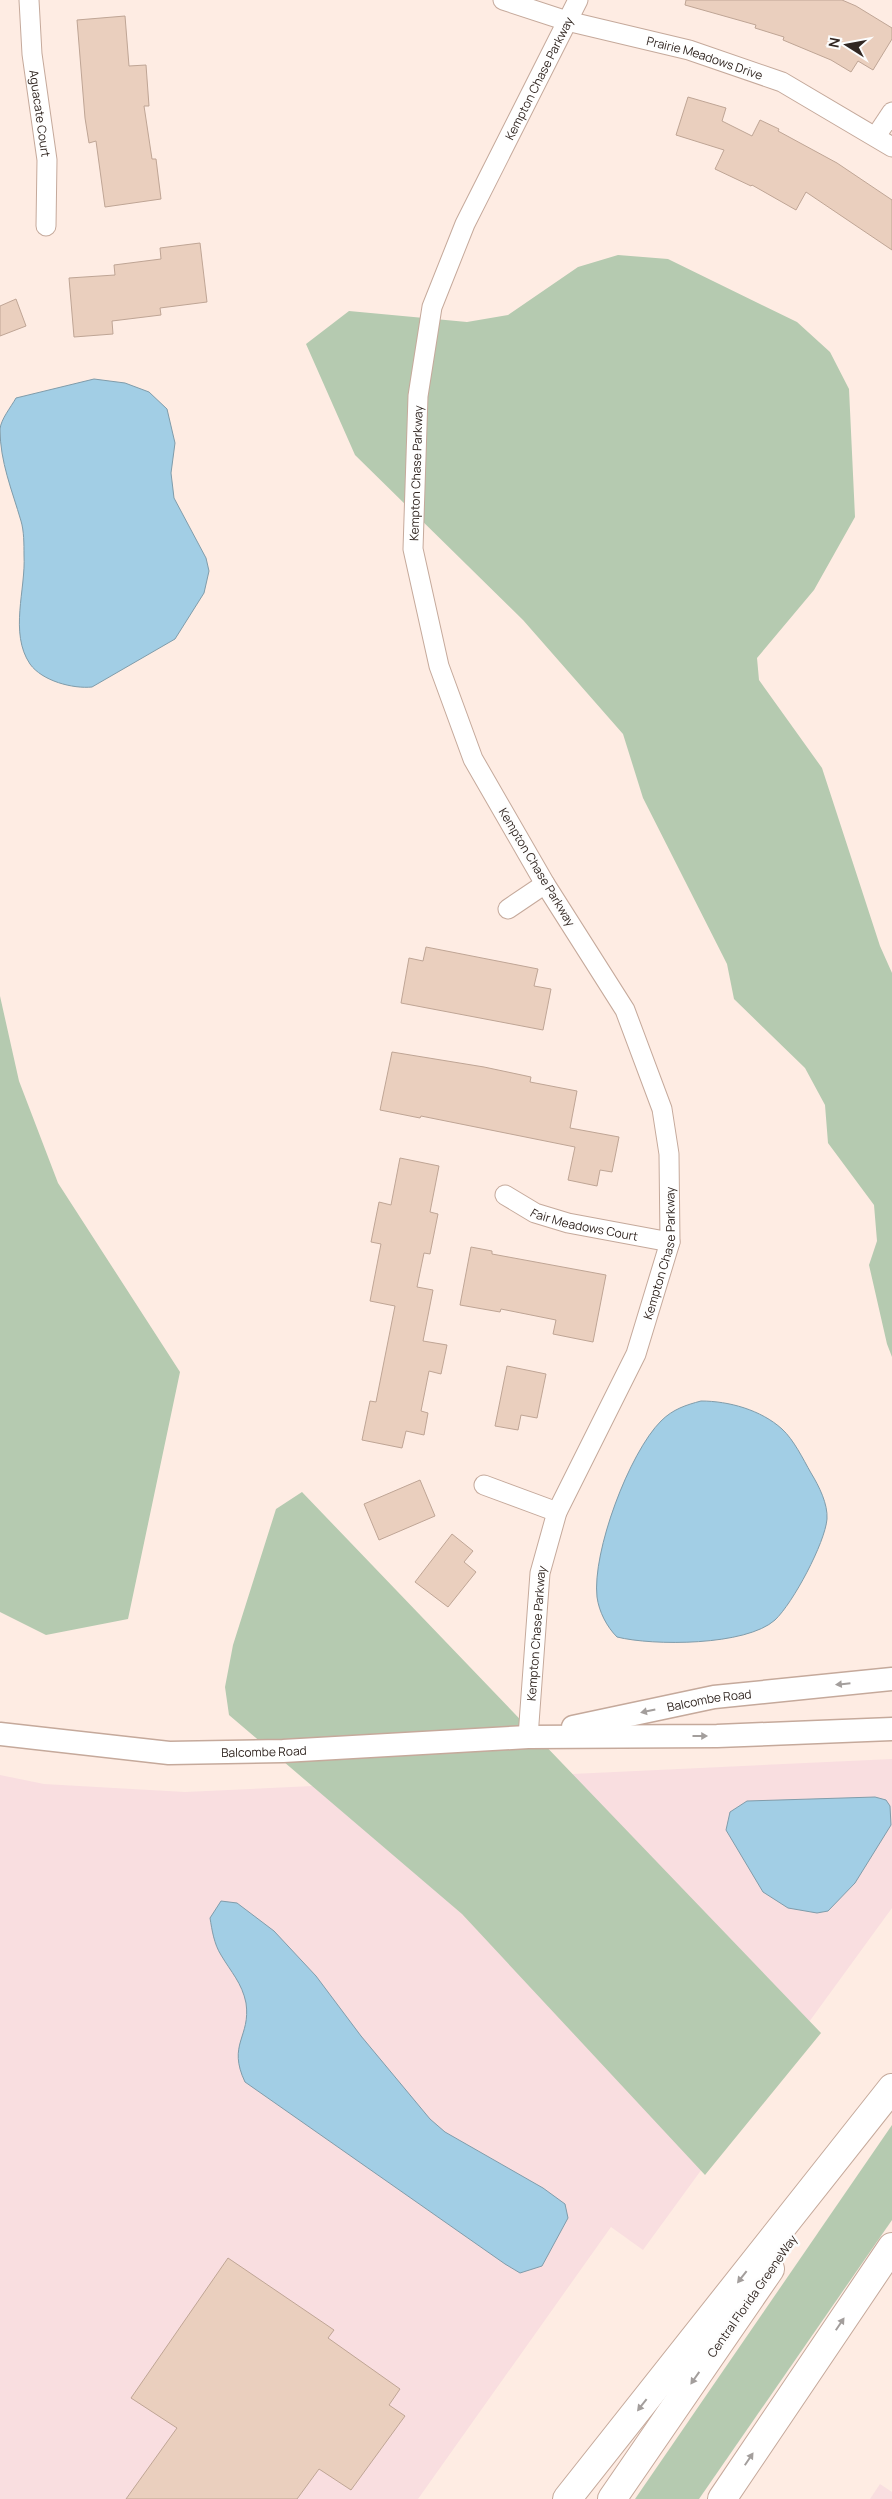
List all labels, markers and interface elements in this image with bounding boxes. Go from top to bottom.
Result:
street label: Kempton Chase Parkway [500,13,577,142]
north arrow [822,20,872,70]
street label: Prairie Meadows Drive [645,32,765,83]
text: N [823,36,844,49]
street label: Aguacate Court [26,69,55,158]
street label: Kempton Chase Parkway [405,404,426,541]
street label: Kempton Chase Parkway [495,805,580,930]
street label: Kempton Chase Parkway [639,1186,678,1321]
street label: Fair Meadows Court [527,1204,640,1244]
street label: Kempton Chase Parkway [522,1563,550,1702]
one-way arrow [835,1680,851,1688]
street label: Balcombe Road [665,1685,752,1715]
one-way arrow [641,1707,656,1715]
one-way arrow [692,1732,708,1740]
street label: Balcombe Road [221,1741,307,1761]
street label: Central Florida GreeneWay [703,2231,801,2361]
one-way arrow [737,2270,748,2283]
one-way arrow [835,2317,845,2331]
one-way arrow [690,2371,700,2385]
one-way arrow [636,2398,647,2411]
one-way arrow [744,2452,754,2465]

